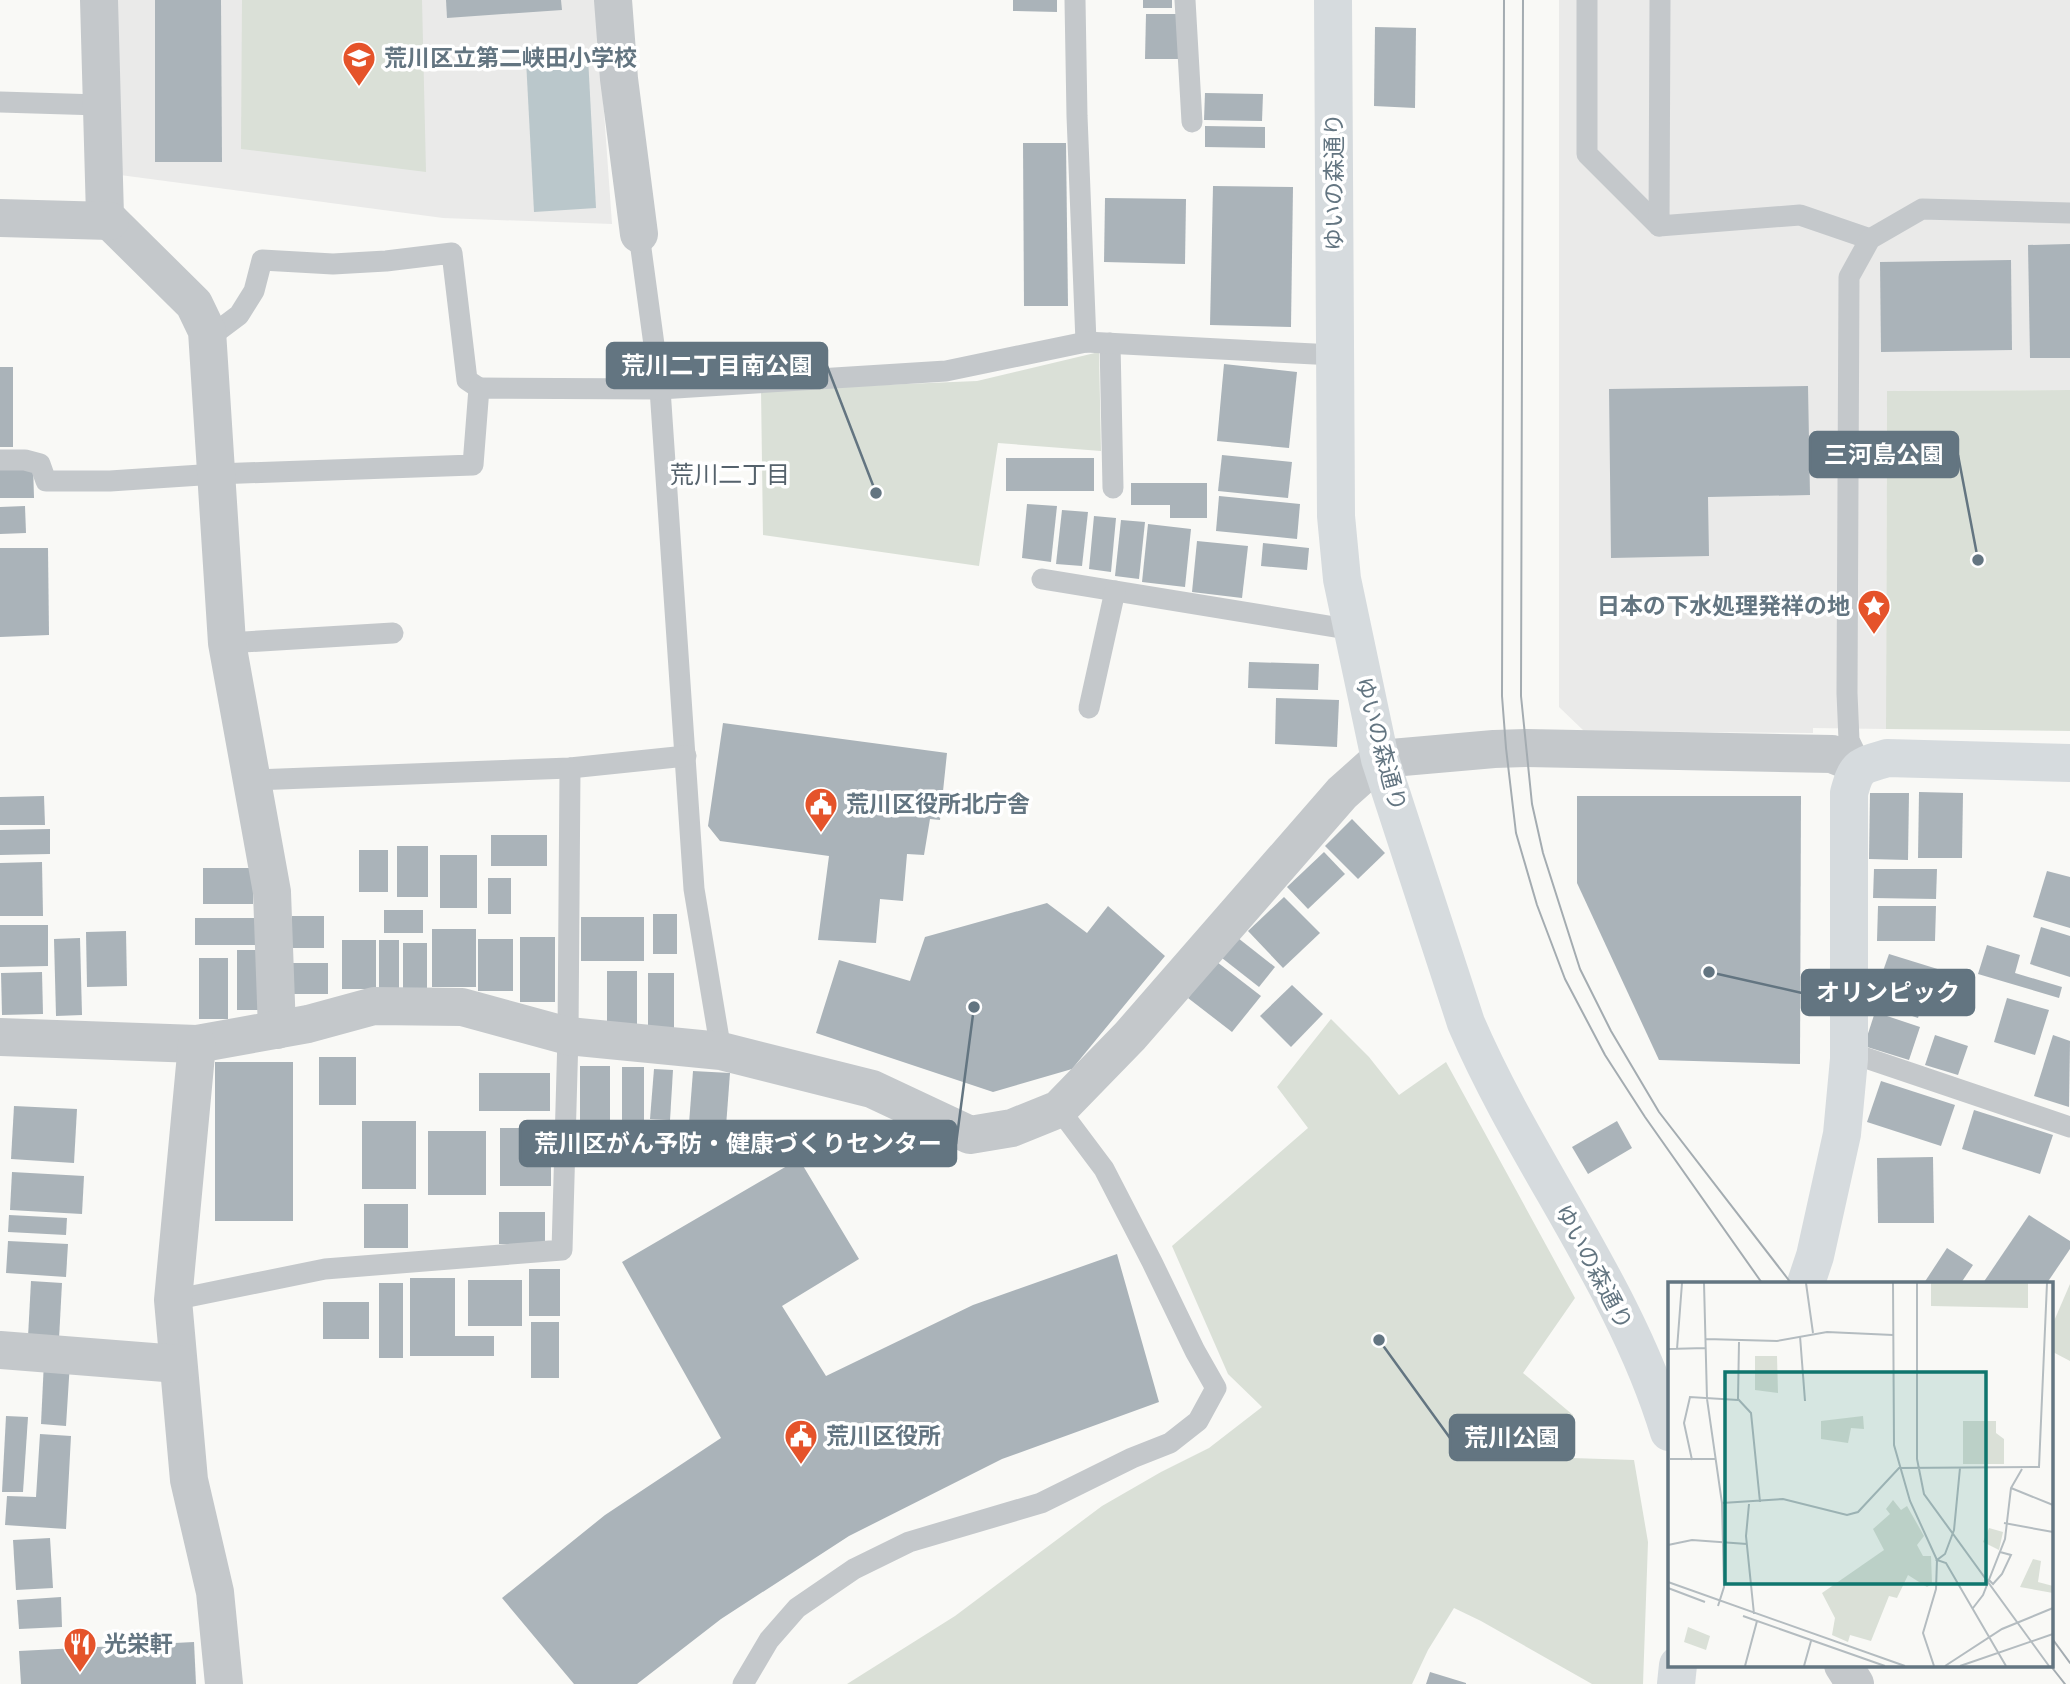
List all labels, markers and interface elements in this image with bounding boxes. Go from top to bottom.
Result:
school or university icon: 荒川区立第二峡田小学校 [340,39,378,88]
place label: 荒川区立第二峡田小学校 [384,46,637,75]
street label: ゆいの森通り [1322,113,1351,251]
callout: 荒川二丁目南公園 [607,343,827,388]
text: 荒川二丁目南公園 [621,353,813,383]
callout: 三河島公園 [1810,432,1958,477]
text: 三河島公園 [1824,442,1944,472]
district label: 荒川二丁目 [670,462,790,492]
place icon: 日本の下水処理発祥の地 [1855,587,1893,636]
place label: 日本の下水処理発祥の地 [1597,594,1850,623]
street label: ゆいの森通り [1347,674,1410,815]
public building icon: 荒川区役所北庁舎 [802,785,840,834]
place label: 荒川区役所北庁舎 [846,792,1030,821]
callout: オリンピック [1802,970,1974,1015]
text: オリンピック [1816,980,1960,1010]
callout: 荒川区がん予防・健康づくりセンター [520,1121,956,1166]
text: 荒川区がん予防・健康づくりセンター [534,1131,942,1161]
street label: ゆいの森通り [1547,1200,1637,1336]
inset map [1668,1282,2052,1666]
callout: 荒川公園 [1450,1415,1574,1460]
public building icon: 荒川区役所 [782,1417,820,1466]
place label: 荒川区役所 [826,1424,941,1453]
text: 荒川公園 [1464,1425,1560,1455]
restaurant icon: 光栄軒 [61,1625,99,1674]
place label: 光栄軒 [104,1632,173,1661]

